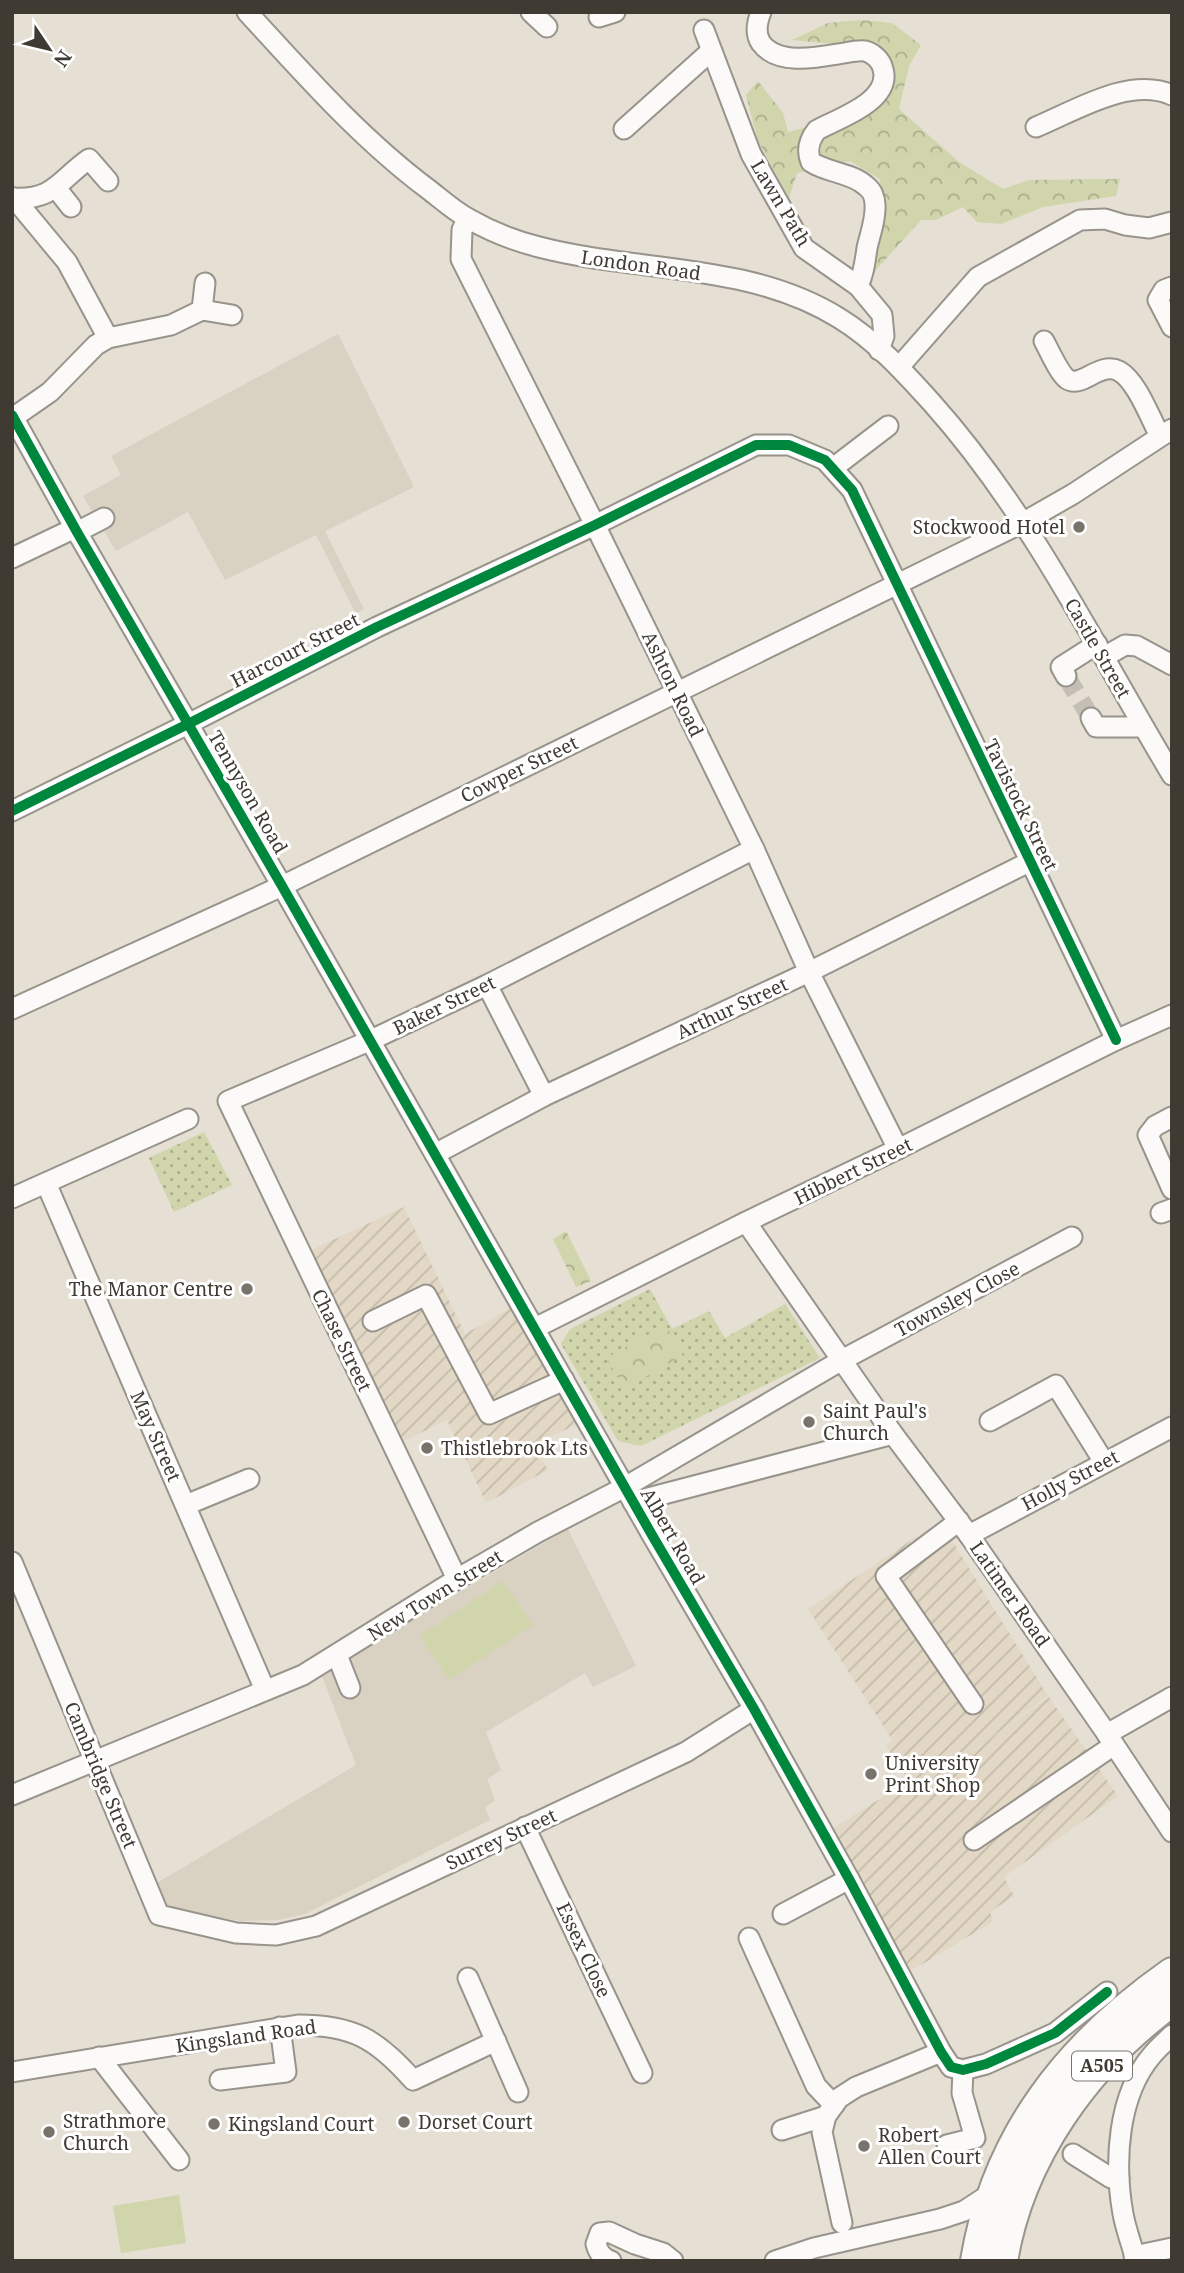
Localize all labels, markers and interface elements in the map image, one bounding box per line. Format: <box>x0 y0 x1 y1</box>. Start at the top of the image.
north arrow <box>14 14 84 84</box>
text: N <box>48 45 78 72</box>
street label: Lawn Path <box>745 155 817 251</box>
street label: London Road <box>579 244 703 286</box>
place label: Stockwood Hotel <box>913 514 1065 540</box>
marker: Stockwood Hotel <box>1071 519 1087 535</box>
street label: Castle Street <box>1059 593 1137 703</box>
street label: Harcourt Street <box>226 606 364 694</box>
street label: Ashton Road <box>636 627 710 742</box>
street label: Tennyson Road <box>202 726 294 859</box>
street label: Cowper Street <box>456 729 582 809</box>
street label: Tavistock Street <box>978 735 1064 875</box>
street label: Baker Street <box>388 969 500 1041</box>
street label: Arthur Street <box>672 971 792 1045</box>
street label: Hibbert Street <box>790 1131 917 1211</box>
street label: Townsley Close <box>890 1255 1024 1343</box>
place label: The Manor Centre <box>69 1276 233 1302</box>
marker: The Manor Centre <box>239 1281 255 1297</box>
street label: Chase Street <box>306 1284 378 1396</box>
street label: May Street <box>124 1386 188 1486</box>
place label: Saint Paul's Church <box>823 1398 927 1446</box>
marker: Saint Paul's Church <box>801 1414 817 1430</box>
place label: Thistlebrook Lts <box>441 1435 588 1461</box>
marker: Thistlebrook Lts <box>419 1440 435 1456</box>
street label: Holly Street <box>1017 1443 1123 1516</box>
street label: Albert Road <box>635 1483 711 1589</box>
street label: Latimer Road <box>964 1536 1056 1652</box>
street label: New Town Street <box>363 1543 508 1647</box>
street label: Cambridge Street <box>58 1698 144 1853</box>
place label: University Print Shop <box>885 1750 980 1798</box>
marker: University Print Shop <box>863 1766 879 1782</box>
street label: Surrey Street <box>442 1802 561 1876</box>
street label: Essex Close <box>551 1898 617 2002</box>
street label: Kingsland Road <box>174 2013 318 2059</box>
road number: A505 <box>1072 2052 1132 2080</box>
place label: Strathmore Church <box>63 2108 166 2156</box>
place label: Dorset Court <box>418 2109 533 2135</box>
place label: Kingsland Court <box>228 2111 375 2137</box>
marker: Dorset Court <box>396 2114 412 2130</box>
marker: Kingsland Court <box>206 2116 222 2132</box>
place label: Robert Allen Court <box>878 2122 981 2170</box>
marker: Strathmore Church <box>41 2124 57 2140</box>
marker: Robert Allen Court <box>856 2138 872 2154</box>

